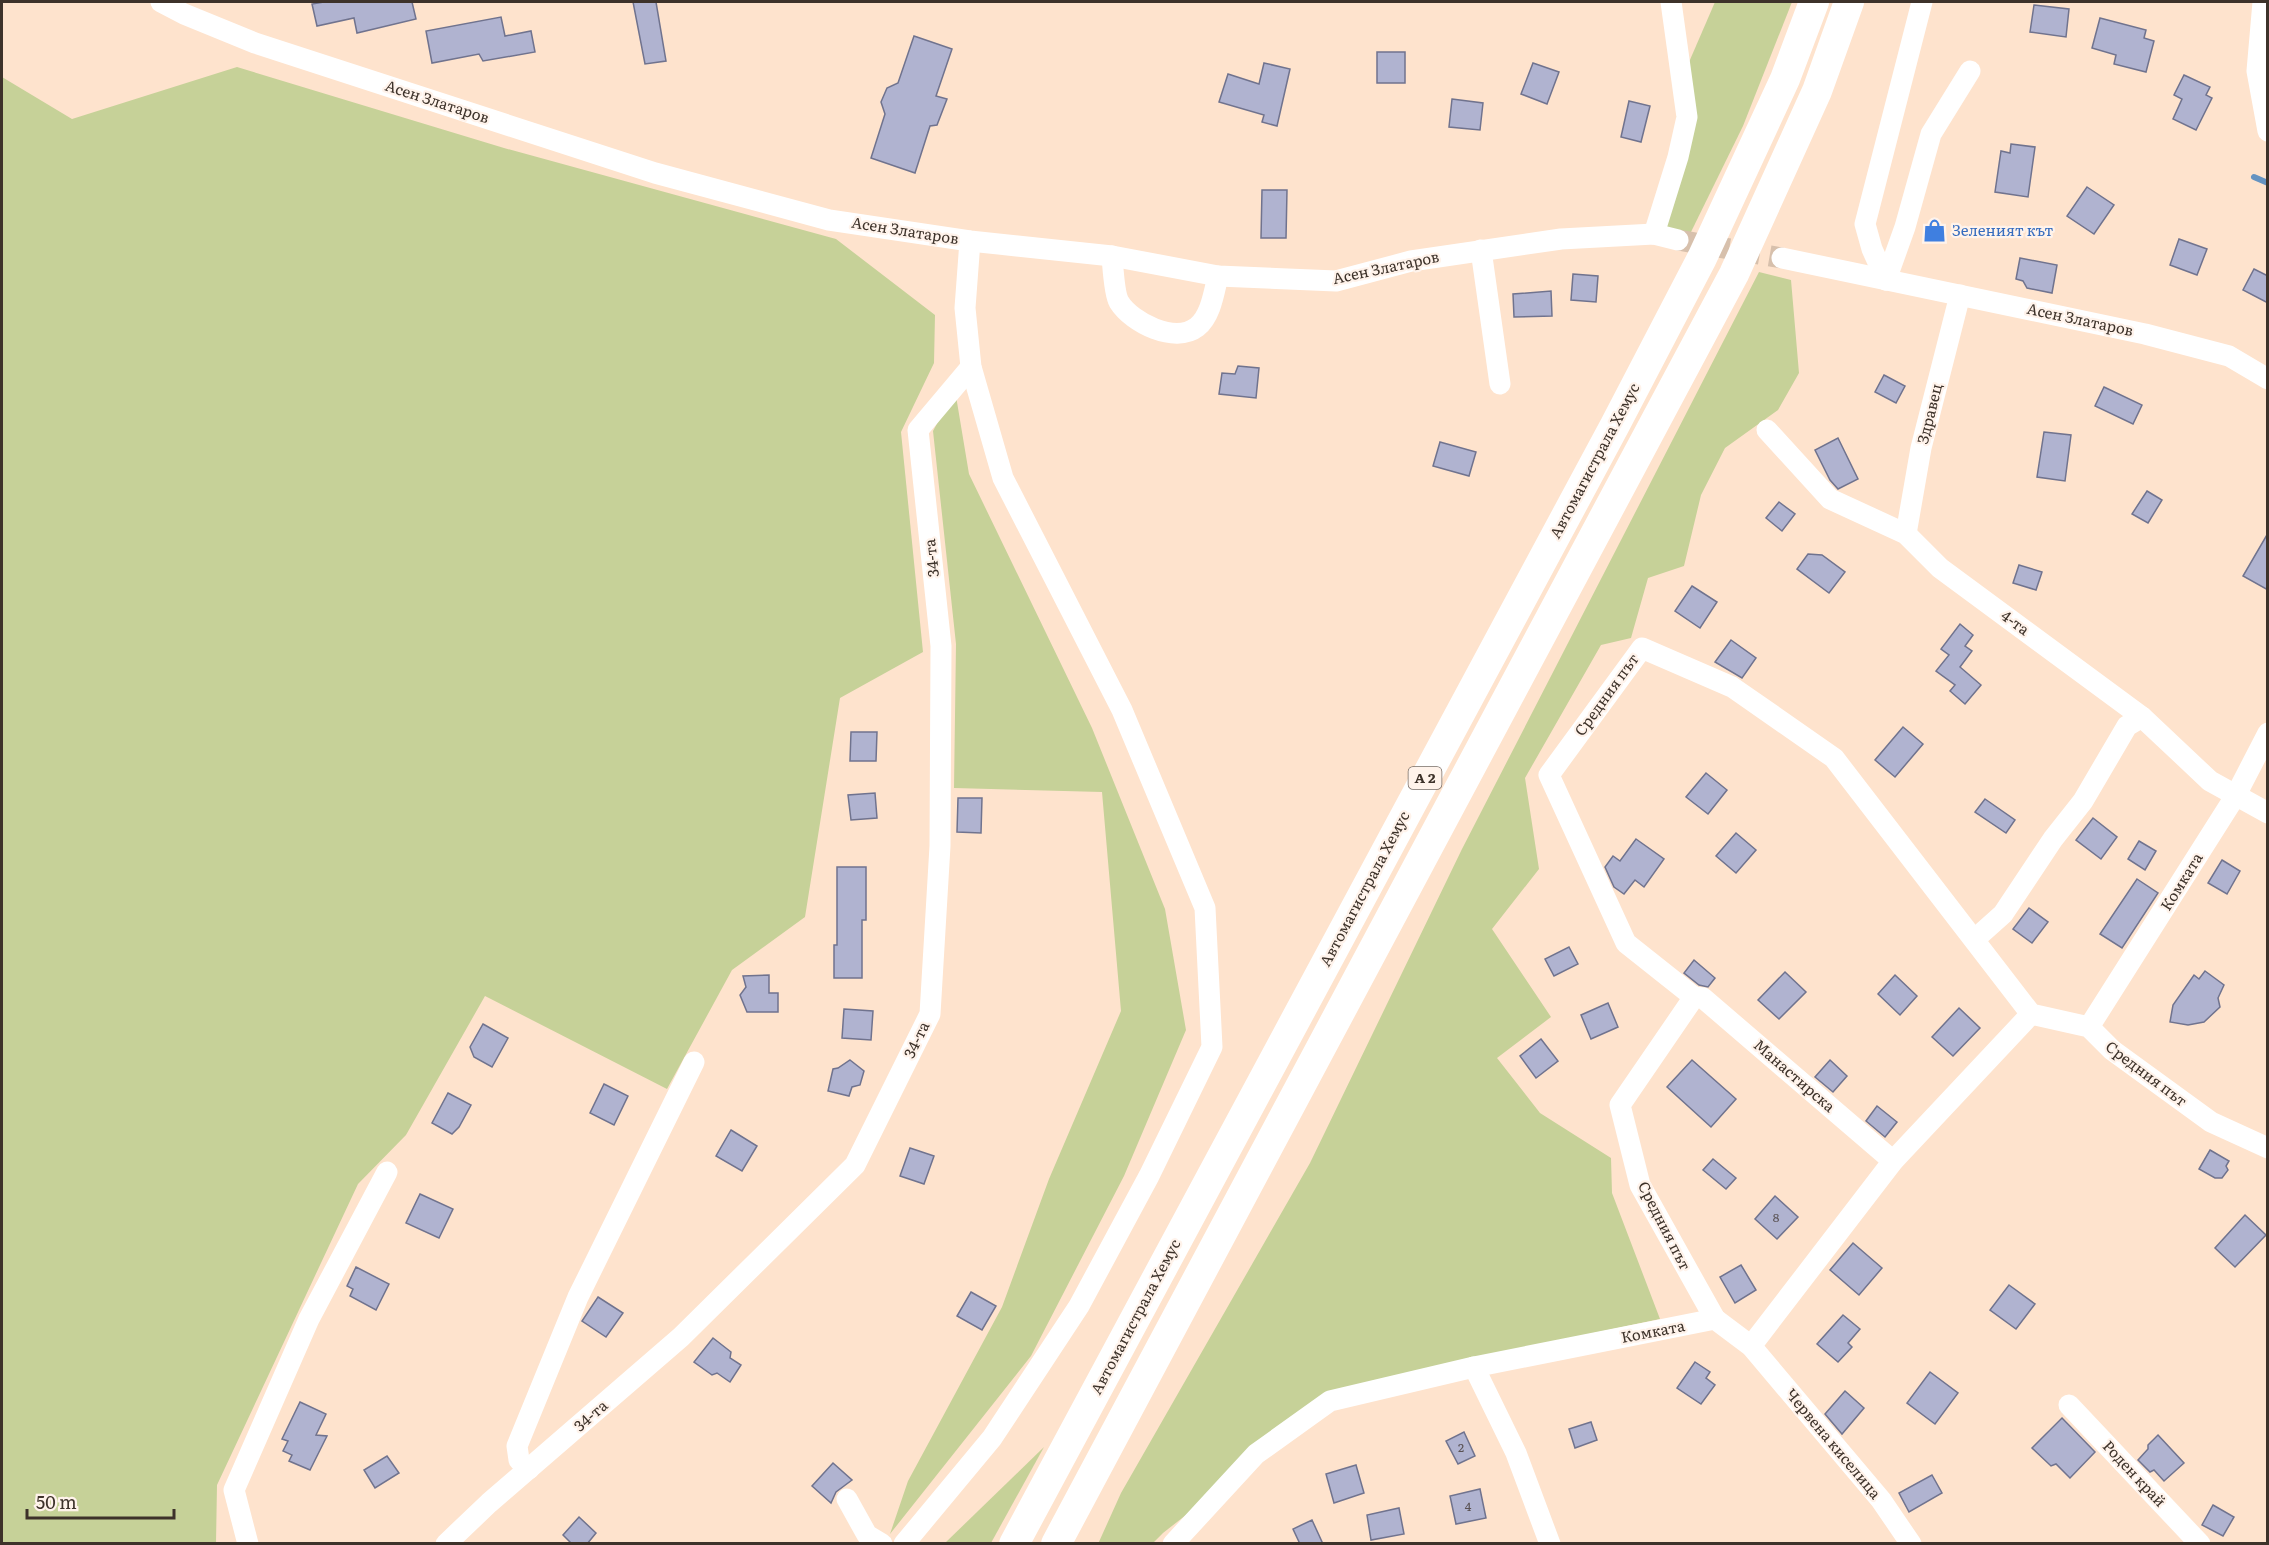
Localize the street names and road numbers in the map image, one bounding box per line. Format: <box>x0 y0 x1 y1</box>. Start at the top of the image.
street label: Асен Златаров <box>382 73 493 128</box>
street label: Асен Златаров <box>850 210 961 249</box>
street label: Асен Златаров <box>1330 244 1441 289</box>
street label: Асен Златаров <box>2025 296 2136 341</box>
street label: Автомагистрала Хемус <box>1543 378 1645 542</box>
street label: Здравец <box>1910 381 1947 446</box>
street label: 34-та <box>917 537 944 578</box>
street label: 4-та <box>1997 604 2036 641</box>
street label: Средния път <box>1568 648 1644 740</box>
road number: A 2 <box>1408 767 1442 789</box>
street label: Автомагистрала Хемус <box>1313 806 1415 970</box>
street label: Комката <box>2154 847 2208 915</box>
street label: 34-та <box>897 1016 935 1062</box>
street label: Манастирска <box>1749 1033 1842 1117</box>
street label: Средния път <box>2101 1034 2193 1111</box>
street label: Средния път <box>1633 1177 1698 1274</box>
street label: Автомагистрала Хемус <box>1084 1234 1186 1398</box>
street label: Комката <box>1619 1313 1688 1348</box>
street label: Червена киселица <box>1781 1383 1888 1504</box>
street label: 34-та <box>568 1393 613 1436</box>
street label: Роден край <box>2098 1434 2172 1511</box>

